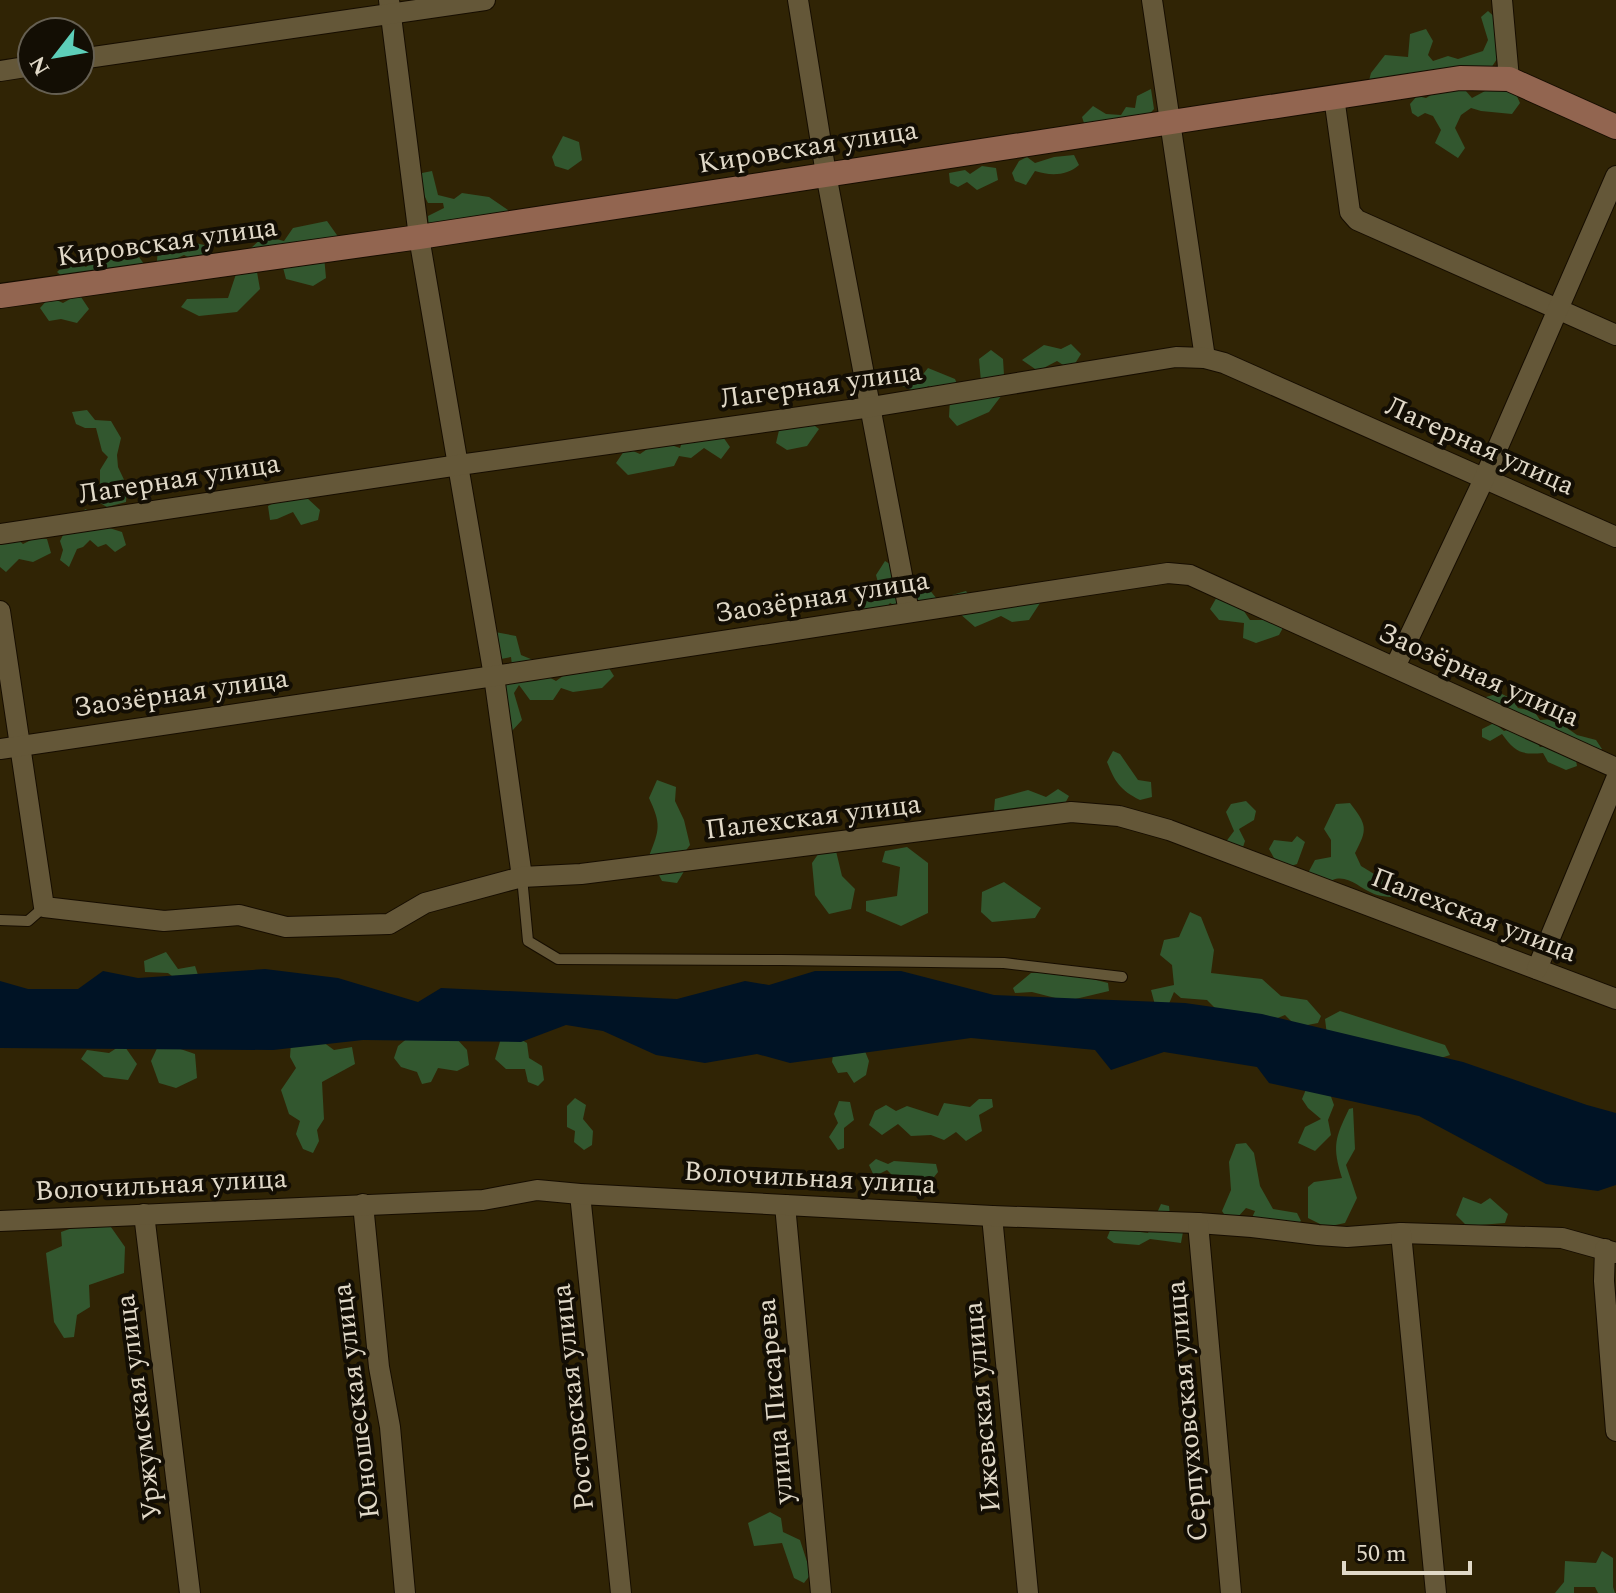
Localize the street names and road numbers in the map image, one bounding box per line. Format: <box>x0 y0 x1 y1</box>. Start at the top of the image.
street label: Кировская улица <box>695 108 921 186</box>
street label: Кировская улица <box>54 205 280 279</box>
street label: Лагерная улица <box>717 349 925 420</box>
street label: Лагерная улица <box>1378 385 1582 507</box>
street label: Лагерная улица <box>75 442 283 516</box>
street label: Заозёрная улица <box>712 559 933 635</box>
street label: Заозёрная улица <box>1371 611 1587 739</box>
street label: Заозёрная улица <box>71 657 292 729</box>
street label: Палехская улица <box>703 782 924 852</box>
street label: Палехская улица <box>1365 856 1583 974</box>
street label: Волочильная улица <box>683 1150 938 1206</box>
street label: Волочильная улица <box>34 1157 289 1213</box>
street label: Серпуховская улица <box>1154 1278 1220 1543</box>
street label: Юношеская улица <box>320 1280 392 1521</box>
street label: Ростовская улица <box>540 1281 606 1512</box>
street label: Уржумская улица <box>104 1291 174 1523</box>
street label: улица Писарева <box>745 1296 805 1507</box>
street label: Ижевская улица <box>951 1299 1013 1514</box>

